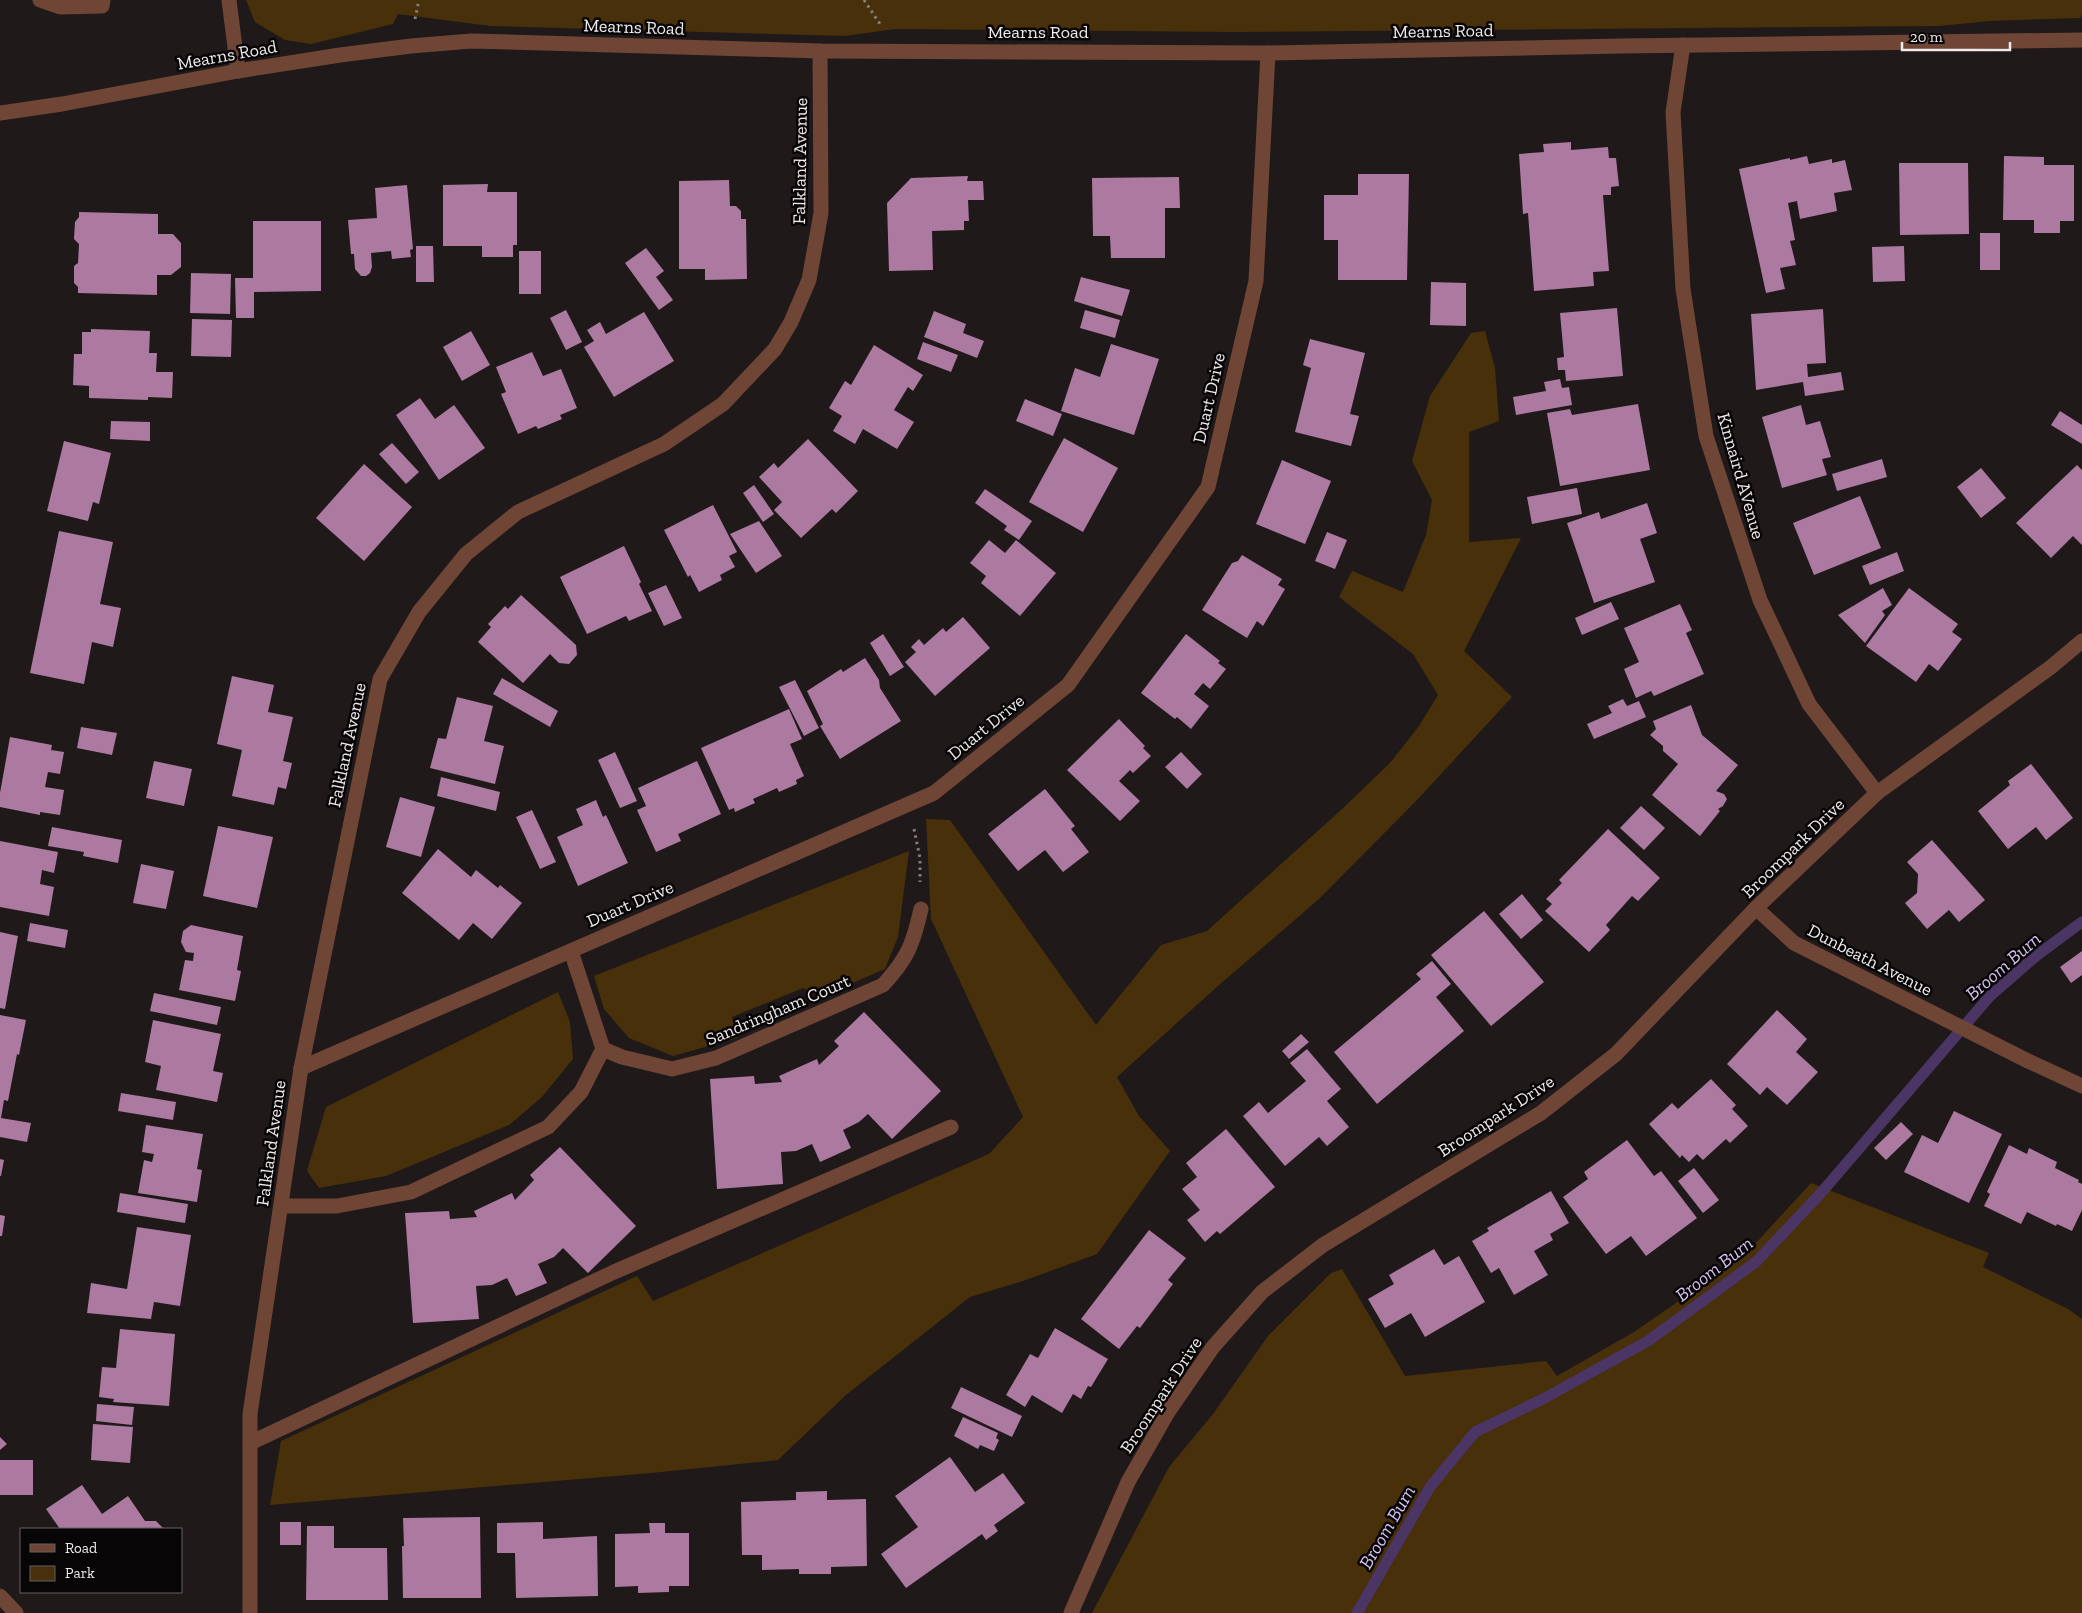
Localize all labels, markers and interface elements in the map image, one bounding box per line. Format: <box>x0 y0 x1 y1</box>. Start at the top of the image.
street label: Mearns Road <box>583 14 685 40</box>
street label: Mearns Road <box>1392 19 1494 43</box>
scale bar <box>1902 20 2010 52</box>
street label: Mearns Road <box>987 21 1089 43</box>
text: 20 m <box>1910 28 1943 46</box>
street label: Mearns Road <box>175 35 279 75</box>
street label: Falkland Avenue <box>788 97 812 225</box>
street label: Duart Drive <box>1188 351 1230 445</box>
street label: Kinnaird AVenue <box>1712 410 1770 542</box>
street label: Falkland Avenue <box>323 681 371 809</box>
street label: Duart Drive <box>943 689 1029 765</box>
street label: Broompark Drive <box>1737 793 1849 903</box>
street label: Duart Drive <box>583 876 677 932</box>
street label: Dunbeath Avenue <box>1804 919 1936 1001</box>
water label: Broom Burn <box>1961 927 2045 1005</box>
street label: Sandringham Court <box>702 969 854 1050</box>
street label: Broompark Drive <box>1434 1070 1558 1162</box>
street label: Falkland Avenue <box>251 1079 291 1207</box>
water label: Broom Burn <box>1671 1232 1757 1306</box>
street label: Broompark Drive <box>1115 1333 1207 1457</box>
water label: Broom Burn <box>1354 1481 1420 1573</box>
legend <box>20 1528 182 1593</box>
text: Road <box>65 1539 98 1557</box>
text: Park <box>65 1564 95 1582</box>

